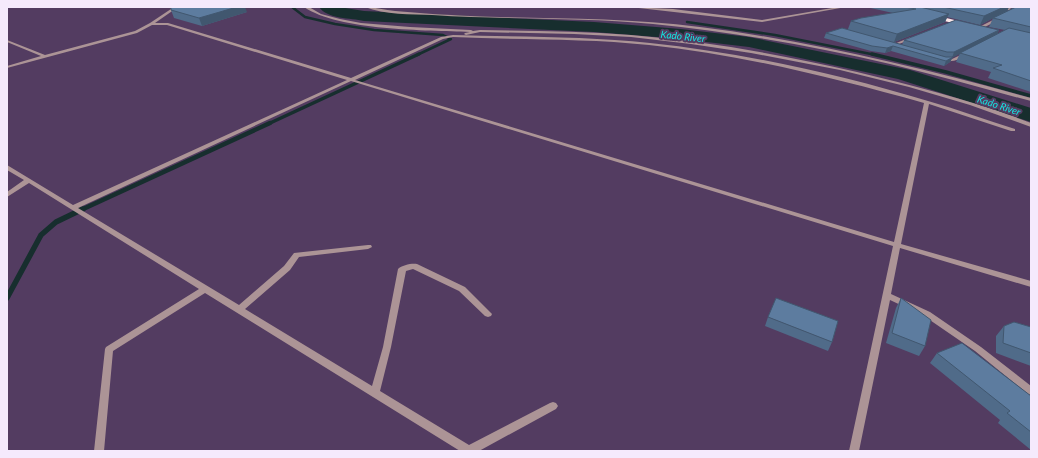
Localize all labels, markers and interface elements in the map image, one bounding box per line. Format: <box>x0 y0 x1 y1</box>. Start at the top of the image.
water label: Kado River <box>660 28 706 44</box>
water label: Kado River <box>976 92 1023 118</box>

